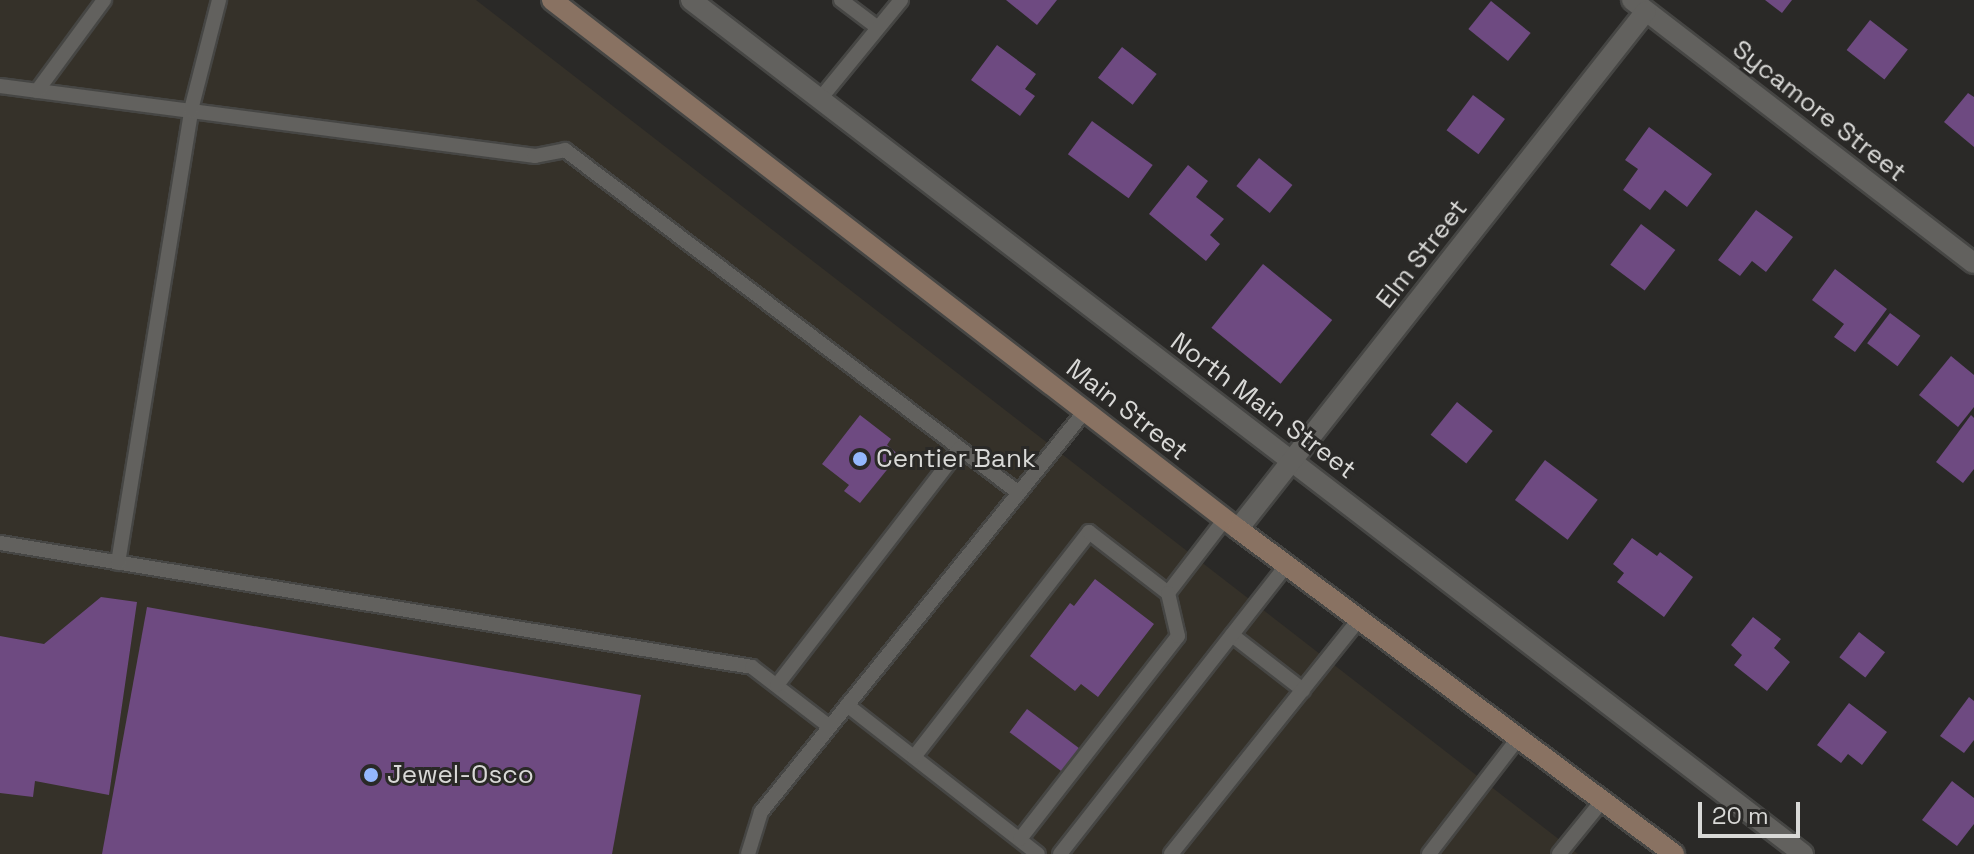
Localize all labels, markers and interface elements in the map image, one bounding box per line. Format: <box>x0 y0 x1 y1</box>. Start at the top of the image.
street label: Sycamore Street <box>1726 34 1912 188</box>
street label: Elm Street <box>1370 193 1474 315</box>
street label: North Main Street <box>1164 326 1362 486</box>
street label: Main Street <box>1060 353 1194 467</box>
place label: Centier Bank <box>876 443 1036 475</box>
marker: Centier Bank <box>851 450 869 468</box>
place label: Jewel-Osco <box>387 759 534 791</box>
marker: Jewel-Osco <box>362 766 380 784</box>
scale bar <box>1702 786 1804 836</box>
text: 20 m <box>1712 800 1769 831</box>

